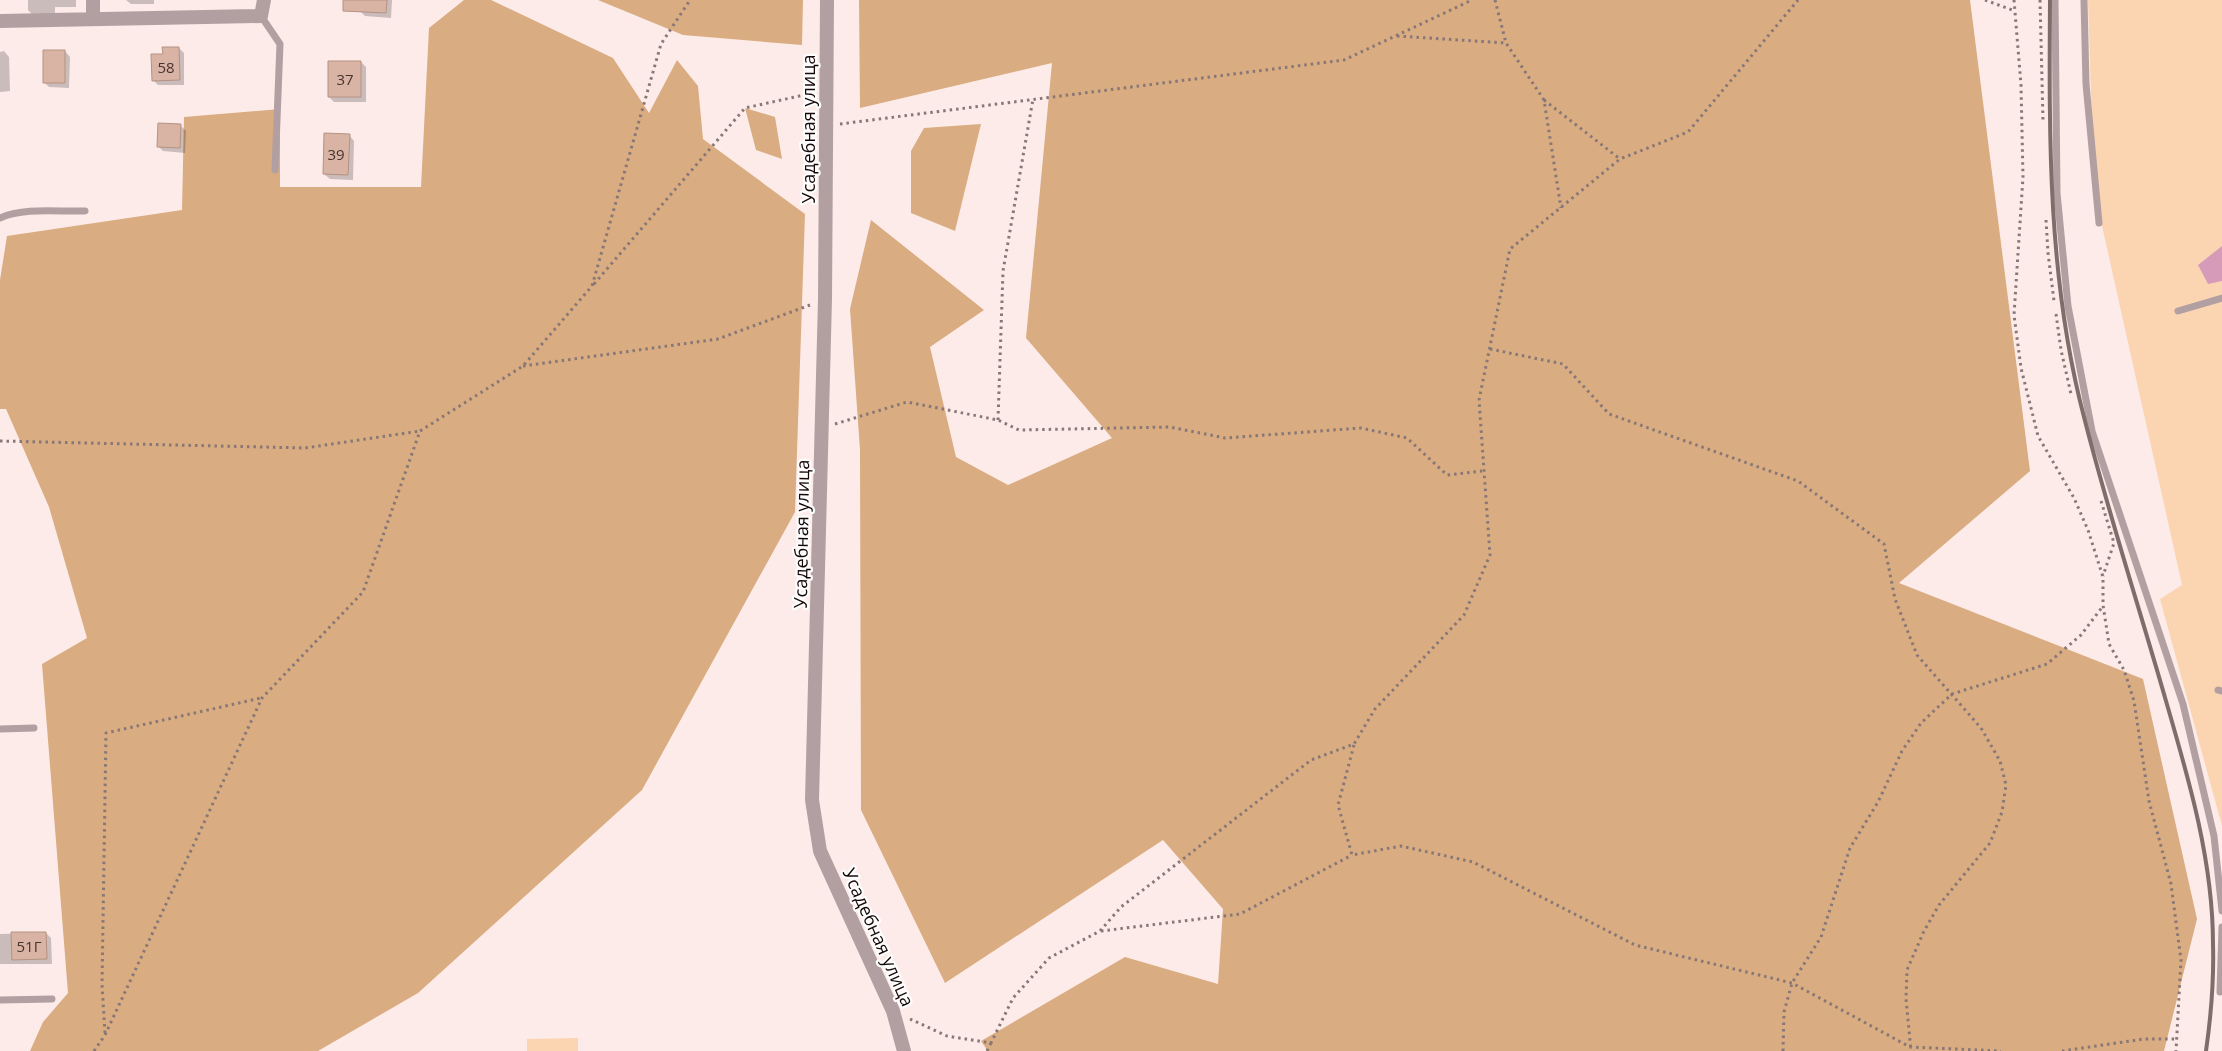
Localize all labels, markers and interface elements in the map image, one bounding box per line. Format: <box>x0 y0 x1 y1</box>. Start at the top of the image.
street label: Усадебная улица <box>796 55 820 203</box>
house number: 58 <box>157 57 175 77</box>
house number: 37 <box>336 69 354 89</box>
house number: 39 <box>327 144 345 164</box>
street label: Усадебная улица <box>788 459 814 609</box>
street label: Усадебная улица <box>838 864 920 1010</box>
house number: 51Г <box>17 936 42 956</box>

